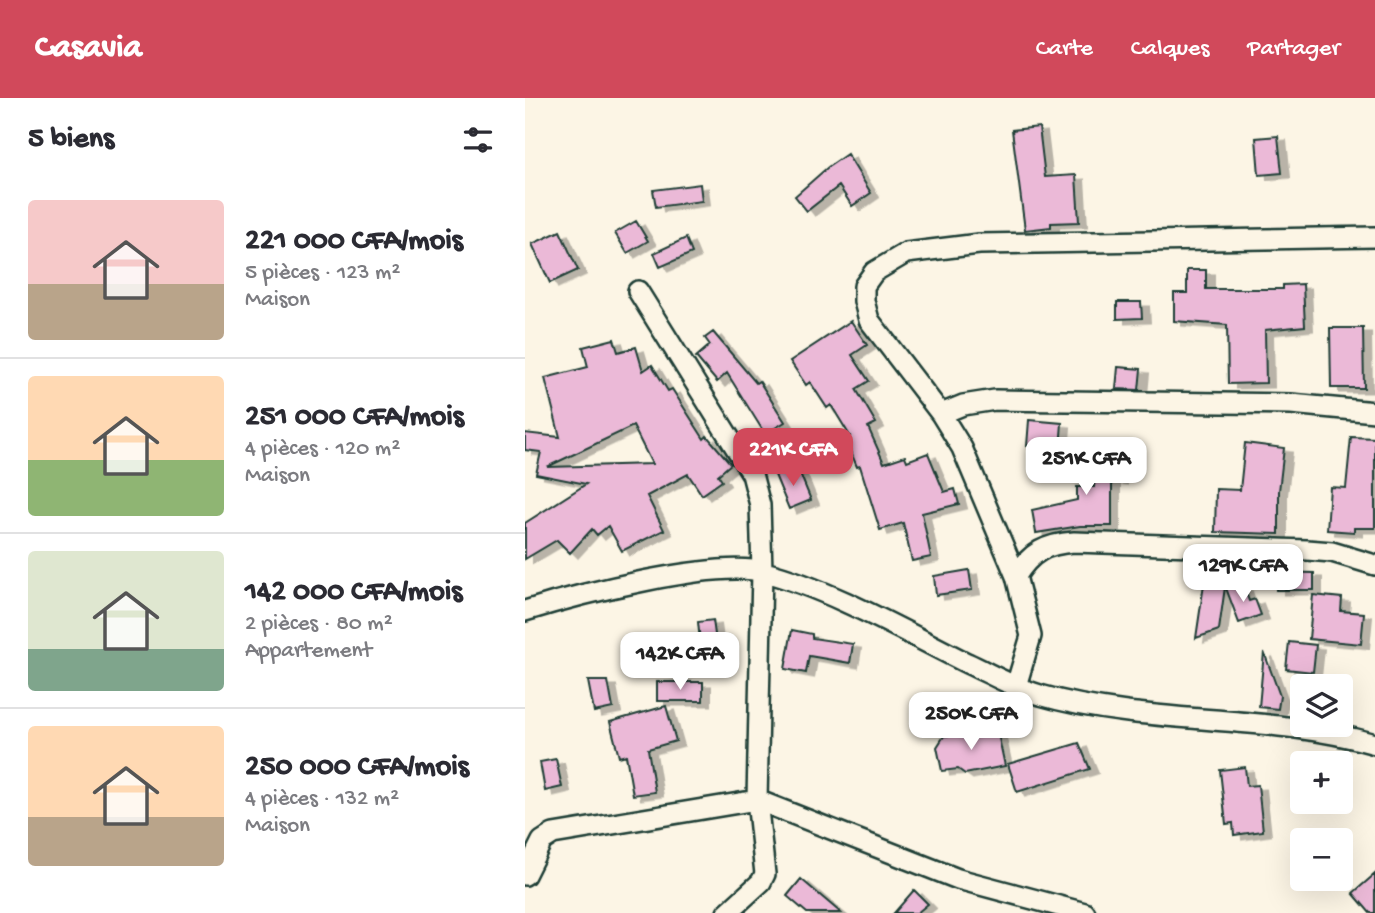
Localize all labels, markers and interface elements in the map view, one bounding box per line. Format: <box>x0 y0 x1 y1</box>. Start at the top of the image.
text: Casavia <box>35 30 142 68</box>
text: Carte <box>1036 35 1093 64</box>
text: Calques <box>1131 35 1209 64</box>
text: Partager <box>1247 35 1340 64</box>
icon: filters <box>459 121 497 159</box>
text: 5 biens <box>28 123 114 158</box>
text: 221 000 CFA/mois <box>245 225 463 260</box>
icon: home <box>84 228 168 312</box>
text: 5 pièces · 123 m² <box>245 260 400 287</box>
text: Maison <box>245 287 310 314</box>
text: 251 000 CFA/mois <box>245 401 464 436</box>
icon: home <box>84 404 168 488</box>
pin: 221K CFA <box>721 428 865 488</box>
text: 4 pièces · 120 m² <box>245 436 400 463</box>
text: 221K CFA <box>749 437 837 464</box>
pin: 251K CFA <box>1014 438 1158 497</box>
text: 251K CFA <box>1042 446 1130 473</box>
text: Maison <box>245 463 310 490</box>
pin: 129K CFA <box>1171 545 1315 604</box>
text: 129K CFA <box>1199 553 1287 580</box>
text: 142 000 CFA/mois <box>245 576 462 611</box>
icon: home <box>84 579 168 663</box>
text: 2 pièces · 80 m² <box>245 611 393 638</box>
pin: 142K CFA <box>608 632 752 692</box>
text: Appartement <box>245 638 372 665</box>
text: 142K CFA <box>636 641 724 668</box>
map controls <box>1290 674 1353 891</box>
button: layers <box>1290 674 1353 737</box>
pin: 250K CFA <box>899 692 1043 752</box>
text: 250K CFA <box>925 701 1017 728</box>
text: 250 000 CFA/mois <box>245 751 469 786</box>
button: + <box>1290 751 1353 814</box>
icon: home <box>84 754 168 838</box>
text: 4 pièces · 132 m² <box>245 786 399 813</box>
text: Maison <box>245 813 310 840</box>
button: − <box>1290 828 1353 891</box>

